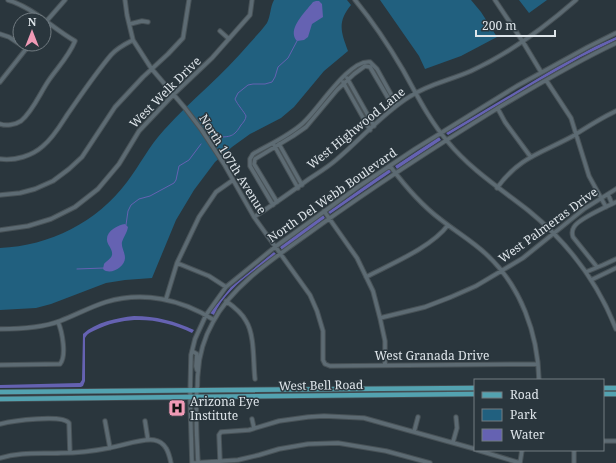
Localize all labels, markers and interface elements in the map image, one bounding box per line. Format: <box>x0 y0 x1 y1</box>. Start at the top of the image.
north arrow <box>12 12 52 52</box>
scale bar <box>476 12 555 38</box>
text: N <box>28 14 37 29</box>
text: 200 m <box>482 17 517 34</box>
street label: West Welk Drive <box>125 52 205 132</box>
street label: West Highwood Lane <box>303 83 409 173</box>
street label: North 107th Avenue <box>195 111 271 217</box>
street label: North Del Webb Boulevard <box>264 143 400 246</box>
street label: West Palmeras Drive <box>495 183 601 267</box>
street label: West Granada Drive <box>374 347 490 364</box>
street label: West Bell Road <box>278 376 364 394</box>
legend <box>474 379 604 451</box>
text: Road <box>510 386 540 403</box>
place label: Arizona Eye Institute <box>190 393 259 424</box>
hospital icon: Arizona Eye Institute <box>167 398 187 418</box>
text: Park <box>510 406 538 423</box>
text: Water <box>510 426 545 443</box>

